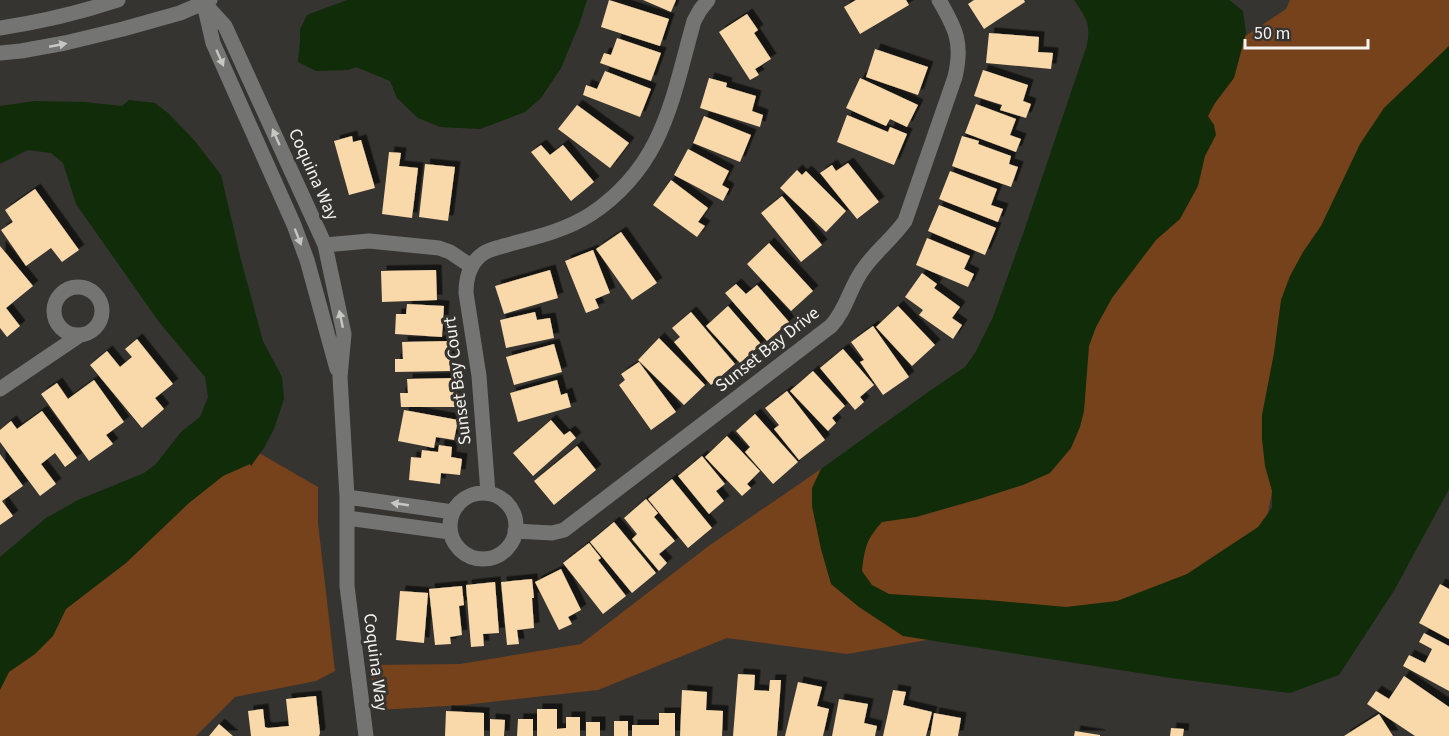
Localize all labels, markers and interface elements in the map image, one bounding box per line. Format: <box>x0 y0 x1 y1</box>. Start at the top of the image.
scale bar <box>1245 12 1368 50</box>
text: 50 m <box>1254 21 1290 46</box>
one-way arrow <box>48 40 67 49</box>
one-way arrow <box>215 50 224 67</box>
street label: Coquina Way <box>282 124 345 225</box>
one-way arrow <box>271 128 280 145</box>
one-way arrow <box>293 228 303 246</box>
street label: Sunset Bay Drive <box>710 301 825 398</box>
one-way arrow <box>336 310 345 329</box>
street label: Sunset Bay Court <box>437 315 478 447</box>
one-way arrow <box>390 499 409 509</box>
street label: Coquina Way <box>357 612 394 713</box>

